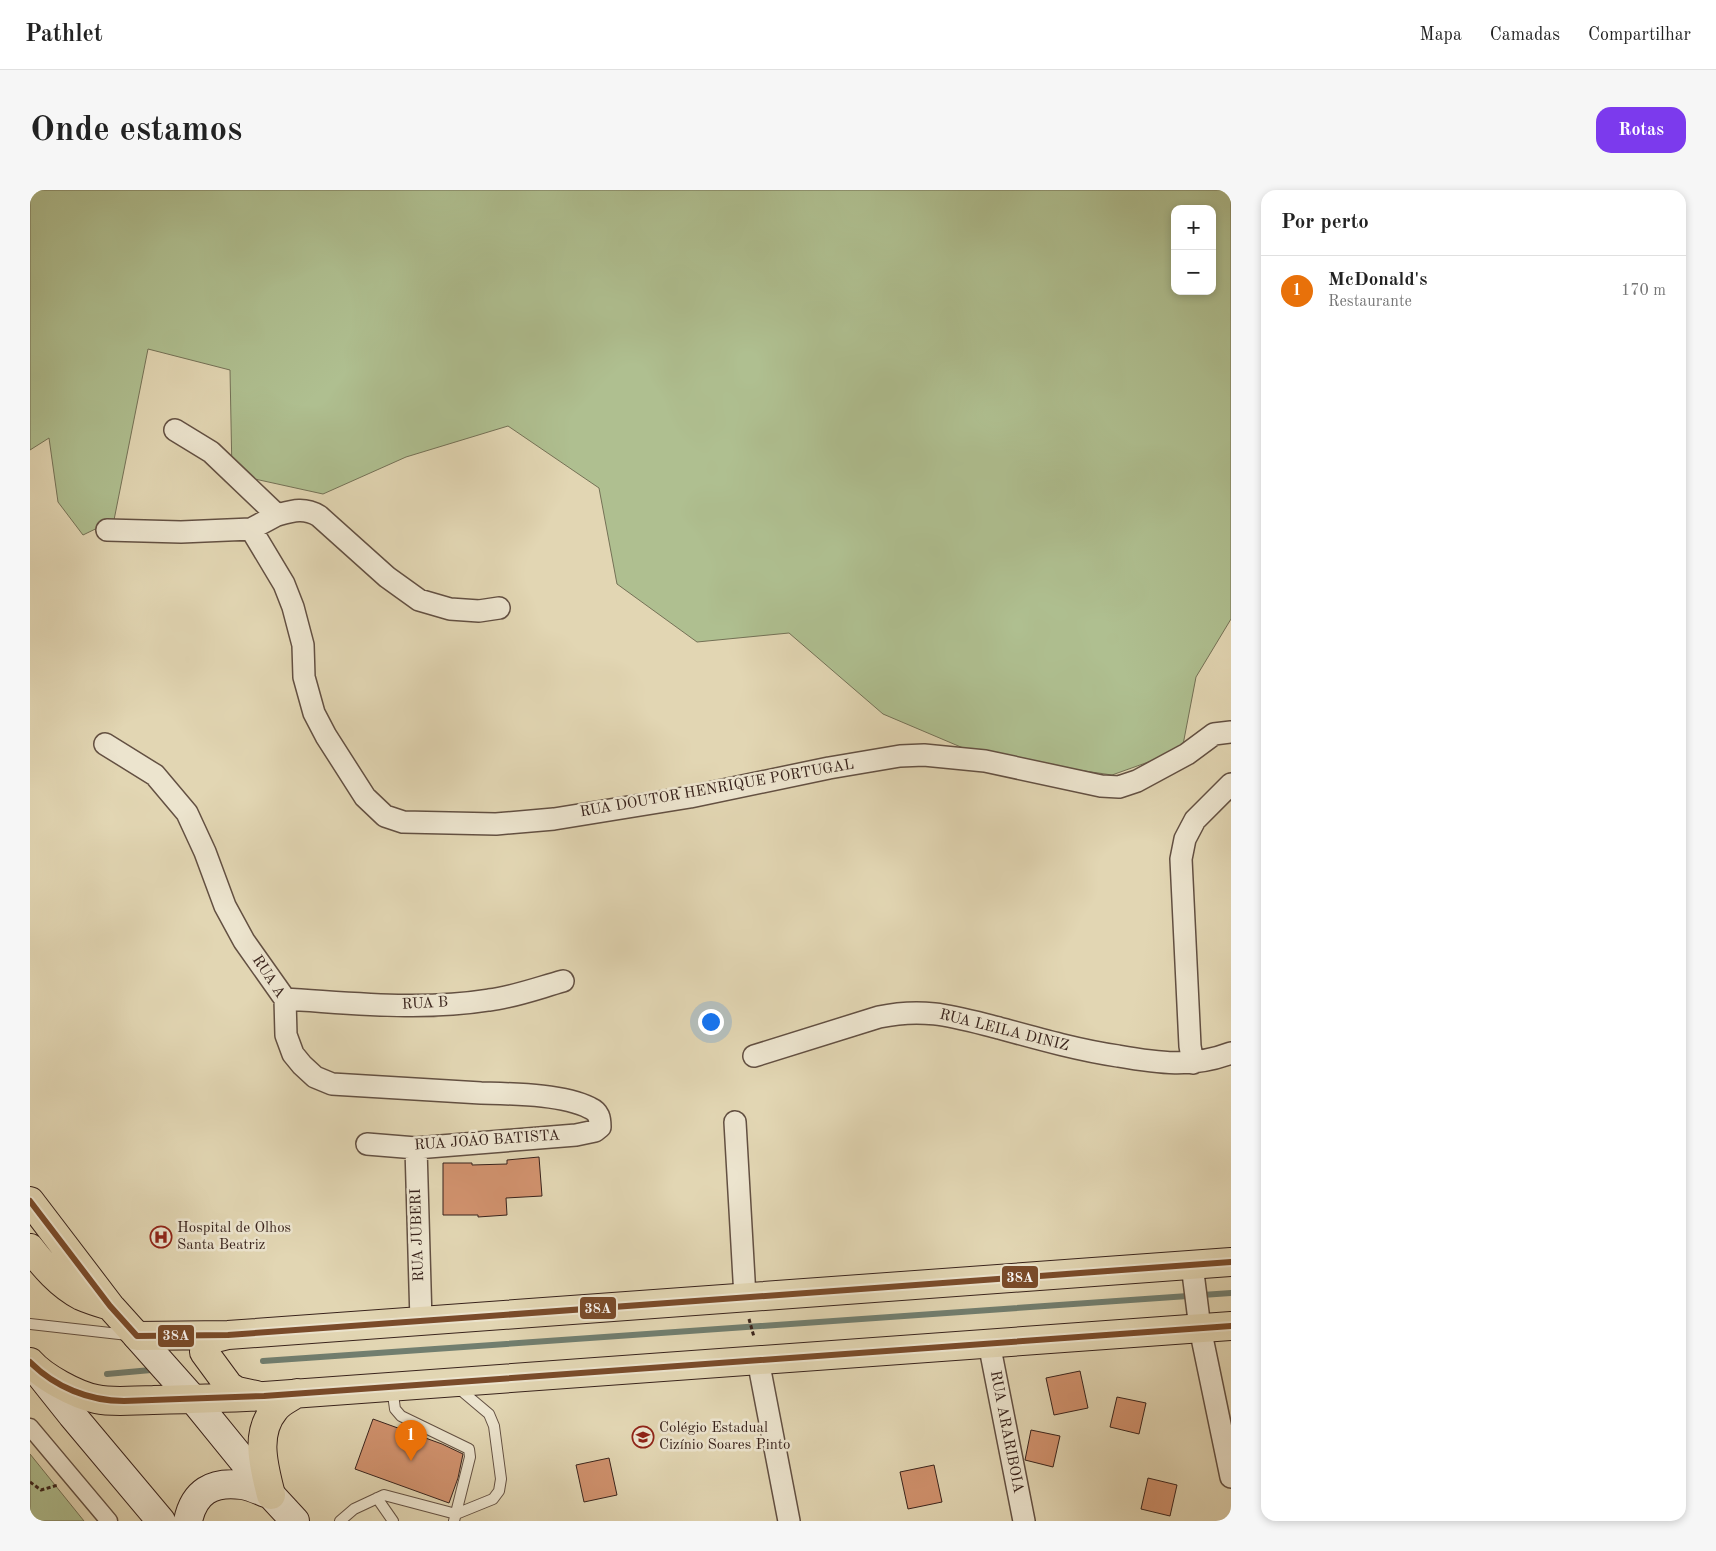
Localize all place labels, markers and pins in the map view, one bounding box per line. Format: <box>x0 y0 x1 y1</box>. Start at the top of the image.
place label: Hospital de Olhos Santa Beatriz <box>177 1221 291 1253</box>
hospital icon: Hospital de Olhos Santa Beatriz <box>149 1225 173 1249</box>
pin: 1 <box>395 1420 427 1461</box>
place label: Colégio Estadual Cizínio Soares Pinto <box>659 1421 791 1453</box>
school or university icon: Colégio Estadual Cizínio Soares Pinto <box>631 1425 655 1449</box>

